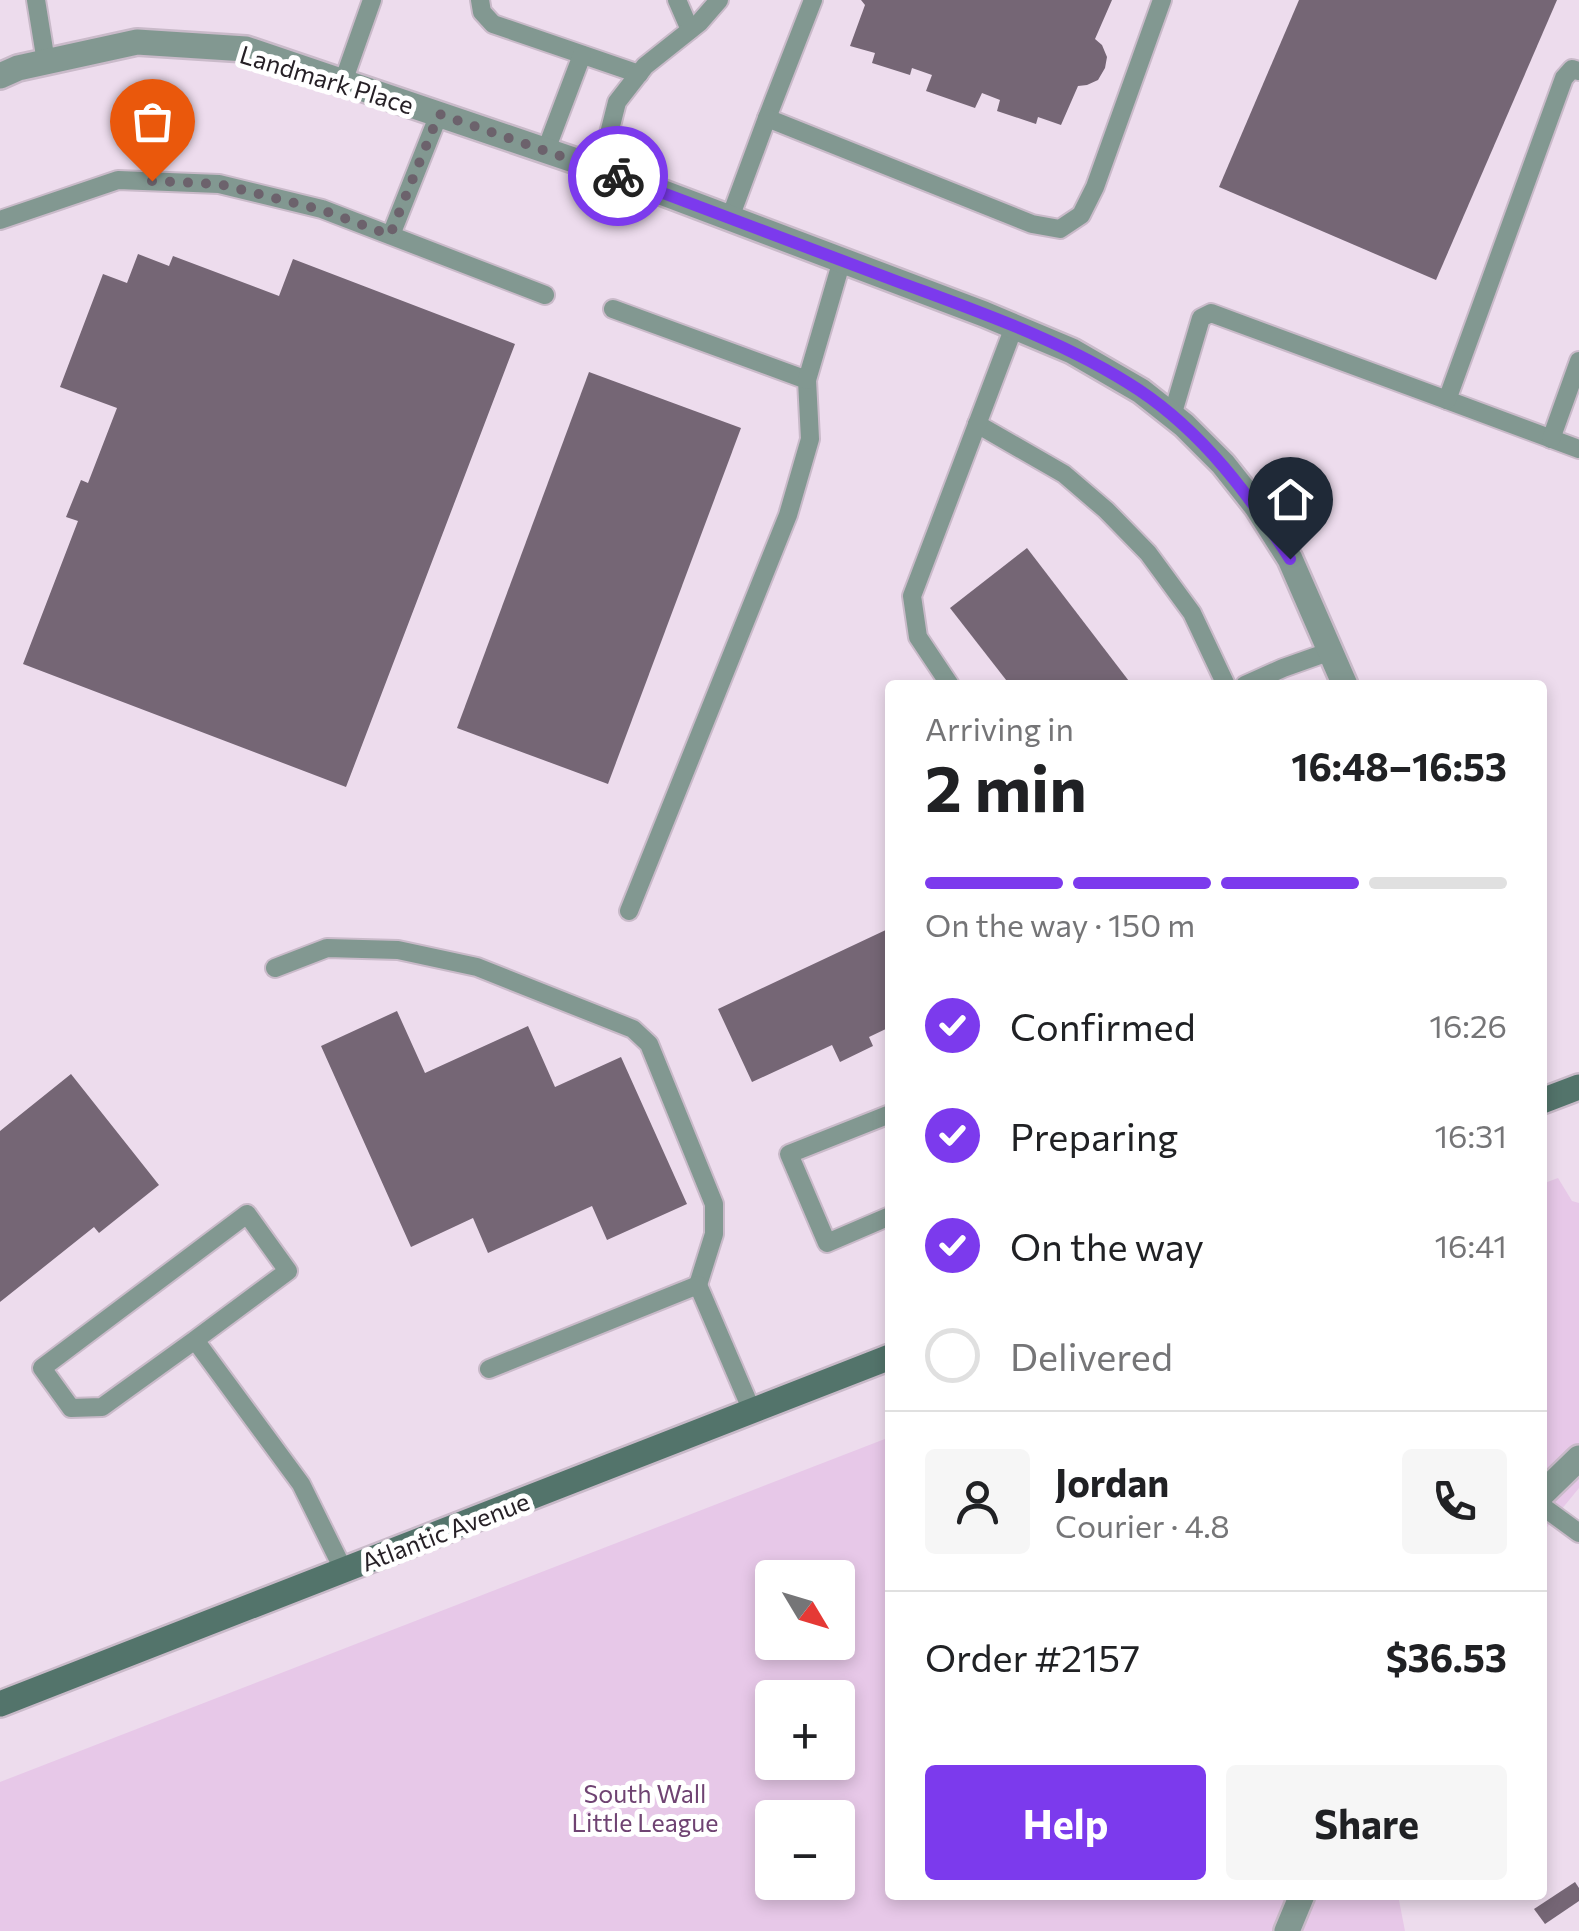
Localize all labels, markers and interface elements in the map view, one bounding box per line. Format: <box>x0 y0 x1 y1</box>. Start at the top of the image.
street label: Landmark Place <box>237 38 417 120</box>
pin <box>110 79 195 182</box>
icon: bag <box>125 94 180 149</box>
courier <box>568 126 668 226</box>
icon: bike <box>591 149 646 204</box>
pin <box>1248 457 1333 560</box>
icon: home <box>1263 472 1318 527</box>
text: Arriving in <box>925 708 1074 748</box>
text: 16:48–16:53 <box>1291 742 1507 789</box>
text: 2 min <box>925 746 1087 825</box>
text: On the way · 150 m <box>925 904 1195 944</box>
icon: check <box>925 998 980 1053</box>
text: Confirmed <box>1010 1002 1196 1049</box>
text: 16:26 <box>1429 1005 1507 1045</box>
icon: check <box>925 1108 980 1163</box>
text: Preparing <box>1010 1112 1178 1159</box>
text: 16:31 <box>1434 1115 1507 1155</box>
icon: check <box>925 1218 980 1273</box>
text: On the way <box>1010 1222 1204 1269</box>
text: 16:41 <box>1434 1225 1507 1265</box>
text: Delivered <box>1010 1332 1173 1379</box>
button: person <box>925 1449 1030 1554</box>
button: phone <box>1402 1449 1507 1554</box>
text: Jordan <box>1055 1458 1169 1505</box>
street label: Atlantic Avenue <box>357 1485 533 1577</box>
text: Courier · 4.8 <box>1055 1505 1230 1545</box>
north arrow <box>755 1560 855 1660</box>
map controls <box>755 1560 855 1900</box>
text: Order #2157 <box>925 1633 1140 1680</box>
text: $36.53 <box>1386 1633 1507 1680</box>
button: + <box>755 1680 855 1780</box>
button: Help <box>925 1765 1206 1880</box>
button: Share <box>1226 1765 1507 1880</box>
park label: South Wall Little League <box>572 1778 718 1837</box>
button: − <box>755 1800 855 1900</box>

